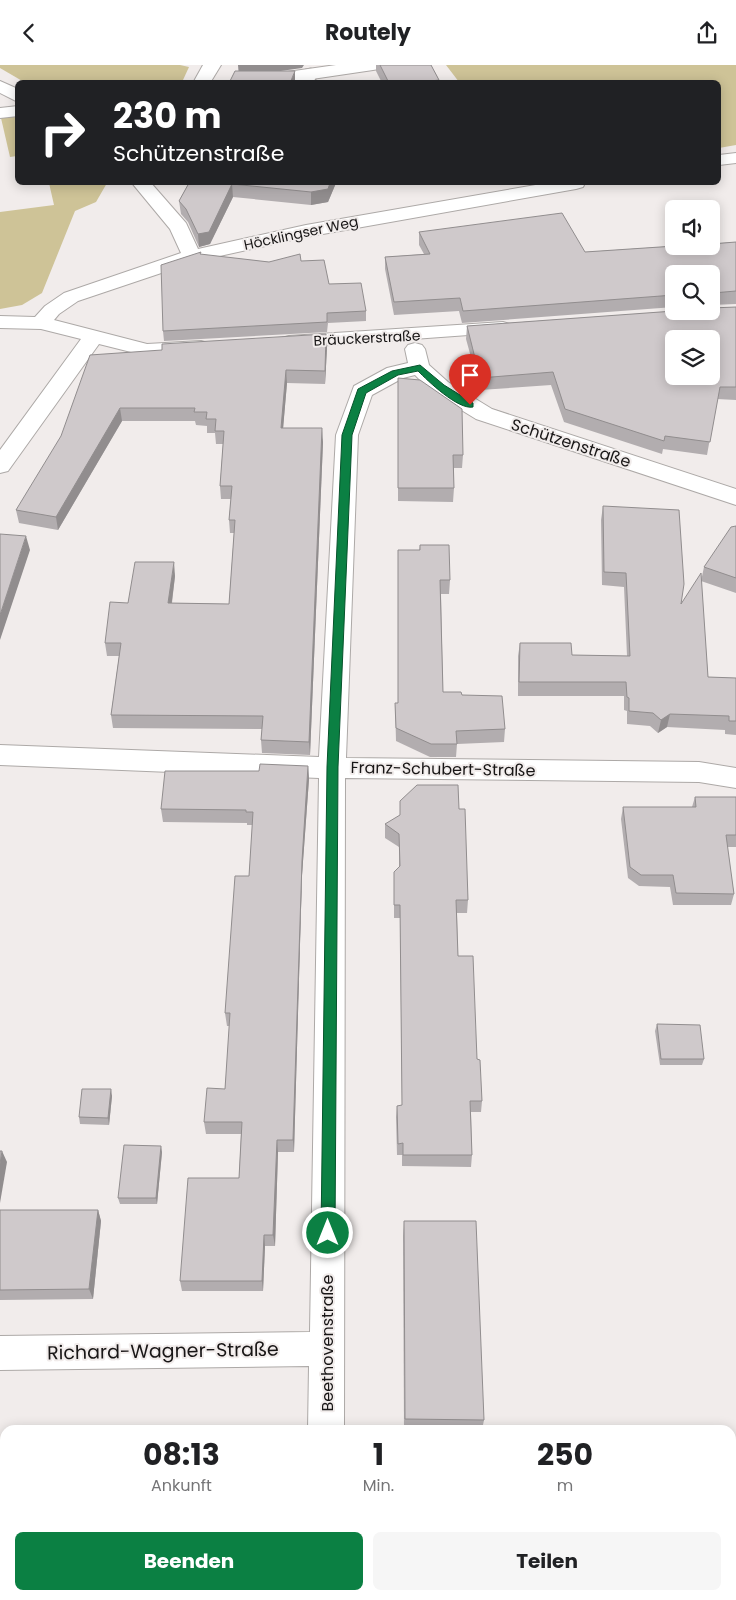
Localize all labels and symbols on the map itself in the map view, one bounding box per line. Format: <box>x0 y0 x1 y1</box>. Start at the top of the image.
street label: Höcklingser Weg <box>242 211 360 255</box>
street label: Bräuckerstraße <box>313 325 421 351</box>
pin <box>449 354 491 405</box>
street label: Schützenstraße <box>508 413 634 473</box>
street label: Franz-Schubert-Straße <box>350 756 536 782</box>
position arrow <box>301 1206 353 1258</box>
street label: Beethovenstraße <box>316 1274 339 1411</box>
street label: Richard-Wagner-Straße <box>47 1335 279 1367</box>

